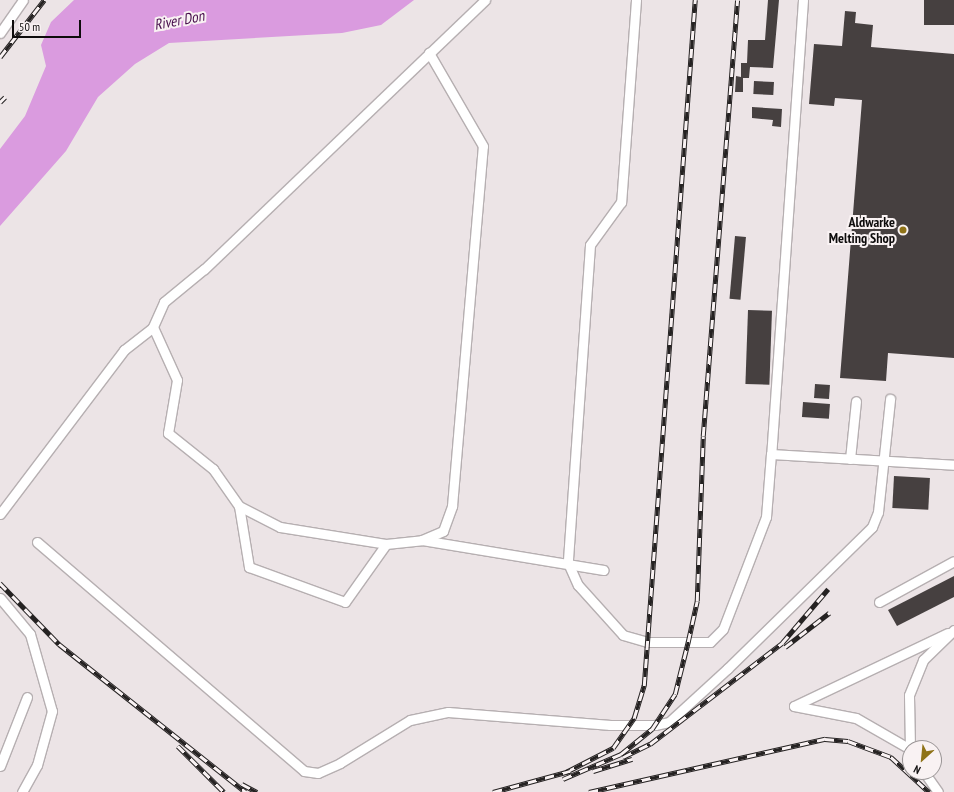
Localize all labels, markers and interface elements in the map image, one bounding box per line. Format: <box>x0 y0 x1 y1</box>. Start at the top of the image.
water label: River Don <box>152 6 206 34</box>
scale bar <box>14 12 83 38</box>
text: 50 m <box>19 19 40 34</box>
place label: Aldwarke Melting Shop <box>829 214 895 246</box>
marker: Aldwarke Melting Shop <box>898 225 908 235</box>
north arrow <box>902 740 942 780</box>
text: N <box>911 762 923 777</box>

